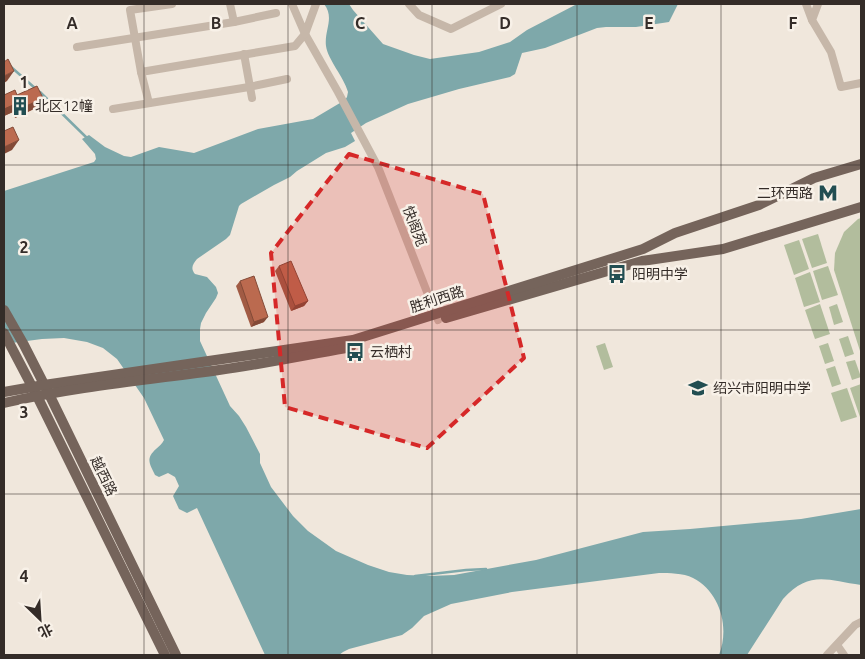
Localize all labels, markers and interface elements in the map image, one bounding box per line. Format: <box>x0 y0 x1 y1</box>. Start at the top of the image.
text: A <box>66 14 78 32</box>
text: B <box>211 14 221 32</box>
text: C <box>355 14 365 32</box>
text: D <box>499 14 511 32</box>
text: E <box>644 14 654 32</box>
text: F <box>789 14 798 32</box>
text: 1 <box>19 73 29 91</box>
building icon: 北区12幢 <box>9 95 31 117</box>
place label: 北区12幢 <box>35 98 93 114</box>
metro station icon: 二环西路 <box>817 182 839 204</box>
place label: 二环西路 <box>757 185 813 201</box>
street label: 快阁苑 <box>400 204 430 248</box>
text: 2 <box>19 238 29 256</box>
bus stop icon: 阳明中学 <box>606 263 628 285</box>
place label: 阳明中学 <box>632 266 688 282</box>
street label: 胜利西路 <box>408 283 466 315</box>
bus stop icon: 云栖村 <box>344 341 366 363</box>
place label: 云栖村 <box>370 344 412 360</box>
school or university icon: 绍兴市阳明中学 <box>687 377 709 399</box>
place label: 绍兴市阳明中学 <box>713 380 811 396</box>
text: 3 <box>19 403 29 421</box>
street label: 越西路 <box>88 454 120 498</box>
text: 4 <box>19 567 29 585</box>
north arrow <box>15 594 65 644</box>
text: 北 <box>36 621 55 641</box>

